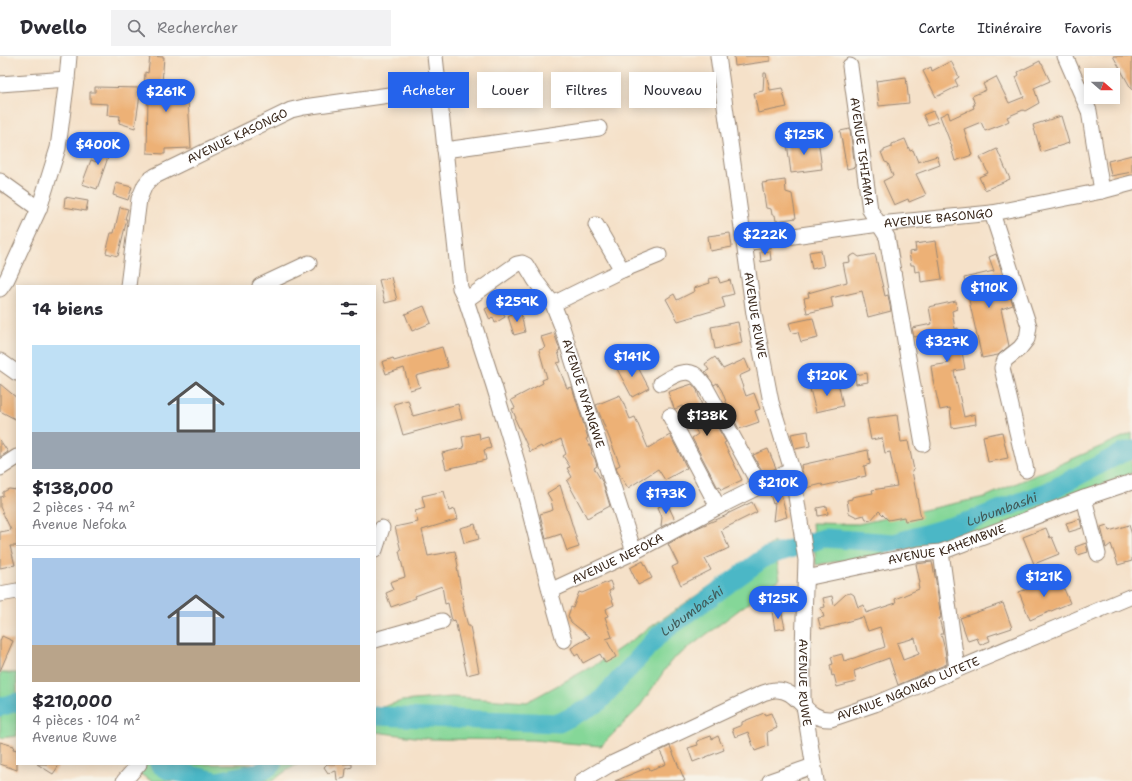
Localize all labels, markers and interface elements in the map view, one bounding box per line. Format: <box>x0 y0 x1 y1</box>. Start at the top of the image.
search box <box>111 10 391 46</box>
text: Dwello <box>20 15 87 40</box>
icon: search <box>125 17 147 39</box>
text: Rechercher <box>157 18 238 38</box>
text: Carte <box>918 19 955 37</box>
text: Itinéraire <box>977 19 1042 37</box>
text: Favoris <box>1064 19 1112 37</box>
north arrow <box>1084 68 1120 104</box>
map controls <box>1084 68 1120 104</box>
chip: Acheter <box>388 72 469 108</box>
chip: Louer <box>477 72 543 108</box>
chip: Filtres <box>551 72 621 108</box>
chip: Nouveau <box>629 72 716 108</box>
pin: $261K <box>138 79 194 113</box>
text: $261K <box>146 83 186 100</box>
street label: AVENUE TSHIAMA <box>846 96 877 207</box>
street label: AVENUE KASONGO <box>184 105 290 167</box>
pin: $125K <box>776 122 832 156</box>
text: $125K <box>784 126 824 143</box>
pin: $400K <box>70 132 126 166</box>
text: $400K <box>76 136 120 153</box>
street label: AVENUE BASONGO <box>883 205 994 232</box>
pin: $222K <box>737 222 793 256</box>
text: $222K <box>743 226 787 243</box>
street label: AVENUE RUWE <box>740 271 770 360</box>
pin: $110K <box>961 275 1017 309</box>
text: $110K <box>970 279 1008 296</box>
pin: $259K <box>489 289 545 323</box>
text: $259K <box>495 293 539 310</box>
text: 14 biens <box>32 298 103 320</box>
icon: filters <box>338 298 360 320</box>
pin: $327K <box>919 329 975 363</box>
text: $327K <box>925 333 969 350</box>
street label: AVENUE NYANGWE <box>558 337 608 450</box>
pin: $141K <box>604 344 660 378</box>
text: $141K <box>613 348 651 365</box>
pin: $120K <box>799 363 855 397</box>
text: $120K <box>807 367 847 384</box>
icon: home <box>160 371 232 443</box>
pin: $138K <box>679 403 735 437</box>
text: $138K <box>686 407 728 424</box>
pin: $210K <box>750 470 806 504</box>
text: $210K <box>758 474 798 491</box>
text: $138,000 <box>32 477 113 499</box>
pin: $173K <box>638 481 694 515</box>
text: $173K <box>646 485 686 502</box>
water label: Lubumbashi <box>964 488 1040 530</box>
text: 2 pièces · 74 m² <box>32 499 135 516</box>
text: Avenue Nefoka <box>32 516 127 533</box>
street label: AVENUE KAHEMBWE <box>886 520 1008 568</box>
street label: AVENUE NEFOKA <box>569 529 667 588</box>
pin: $121K <box>1016 564 1072 598</box>
text: $121K <box>1025 568 1063 585</box>
water label: Lubumbashi <box>657 582 727 640</box>
icon: home <box>160 584 232 656</box>
pin: $125K <box>750 586 806 620</box>
text: $125K <box>758 590 798 607</box>
street label: AVENUE RUWE <box>795 638 815 727</box>
street label: AVENUE NGONGO LUTETE <box>834 653 982 725</box>
text: $210,000 <box>32 690 112 712</box>
text: 4 pièces · 104 m² <box>32 712 140 729</box>
text: Avenue Ruwe <box>32 729 117 746</box>

